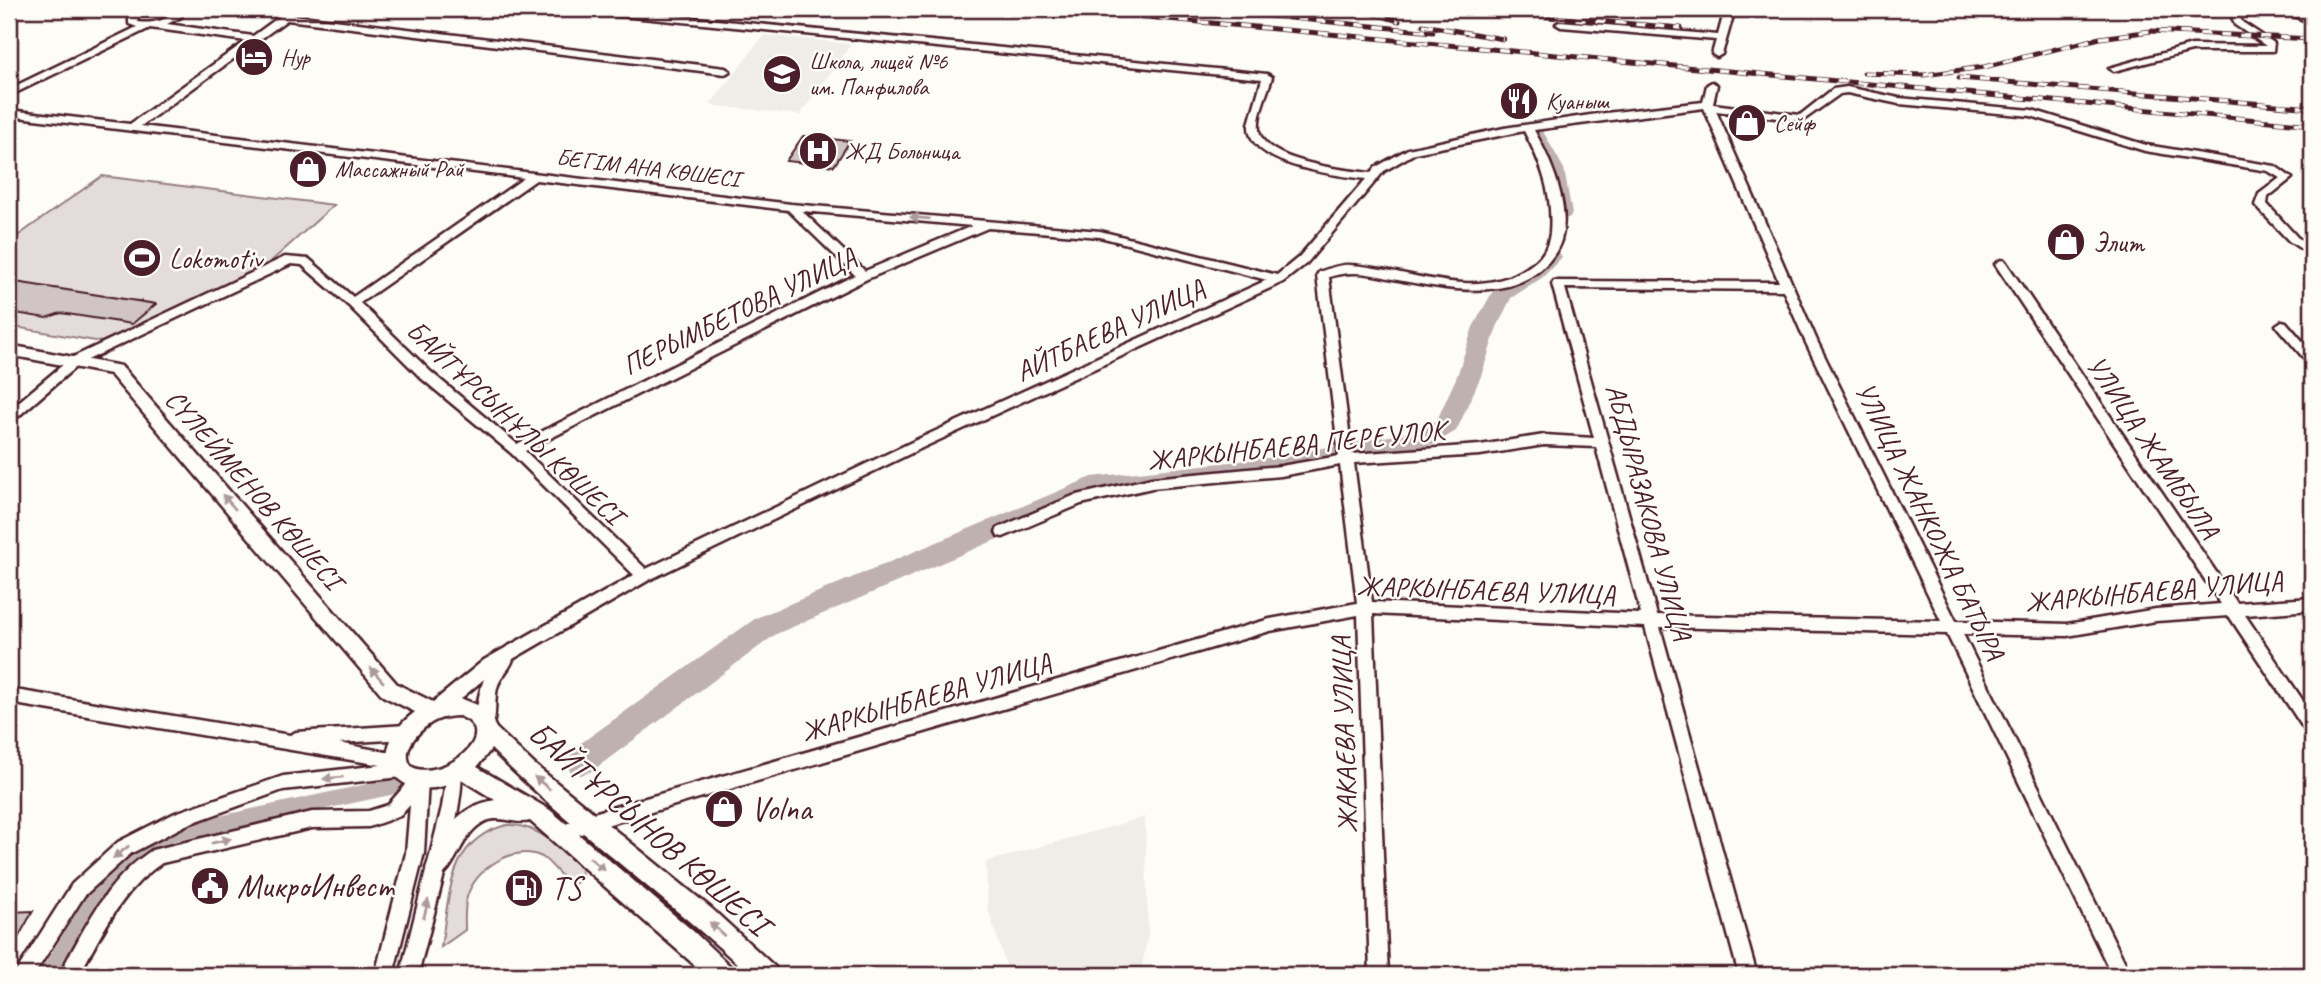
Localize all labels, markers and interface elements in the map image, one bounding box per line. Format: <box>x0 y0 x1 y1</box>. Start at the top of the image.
hotel icon: Нур <box>233 36 275 78</box>
place label: Нур <box>281 43 311 72</box>
place label: Школа, лицей №6 им. Панфилова <box>809 47 948 102</box>
school or university icon: Школа, лицей №6 им. Панфилова <box>761 53 803 95</box>
restaurant icon: Куаныш <box>1498 80 1540 122</box>
place label: Куаныш <box>1546 87 1610 116</box>
shop icon: Сейф <box>1726 102 1768 144</box>
place label: Сейф <box>1774 109 1816 138</box>
hospital icon: ЖД Больница <box>797 130 839 172</box>
place label: ЖД Больница <box>845 137 962 166</box>
street label: БЕГІМ АНА КӨШЕСІ <box>555 142 746 194</box>
shop icon: Массажный Рай <box>287 148 329 190</box>
place label: Массажный Рай <box>335 155 465 184</box>
one-way arrow <box>909 212 931 223</box>
shop icon: Элит <box>2045 221 2087 263</box>
place label: Элит <box>2093 225 2146 260</box>
sports icon: Lokomotiv <box>121 237 163 279</box>
street label: ПЕРЫМБЕТОВА УЛИЦА <box>616 239 862 383</box>
place label: Lokomotiv <box>169 241 265 276</box>
street label: АЙТБАЕВА УЛИЦА <box>1010 271 1211 389</box>
street label: БАЙТҰРСЫНҰЛЫ КӨШЕСІ <box>399 313 635 535</box>
street label: УЛИЦА ЖАМБЫЛА <box>2079 349 2228 547</box>
street label: УЛИЦА ЖАНКОЖА БАТЫРА <box>1848 376 2013 667</box>
street label: АБДЫРАЗАКОВА УЛИЦА <box>1598 380 1700 646</box>
street label: СҮЛЕЙМЕНОВ КӨШЕСІ <box>158 382 354 600</box>
street label: ЖАРКЫНБАЕВА ПЕРЕУЛОК <box>1146 411 1452 478</box>
one-way arrow <box>222 494 237 511</box>
street label: ЖАРКЫНБАЕВА УЛИЦА <box>2024 562 2285 620</box>
street label: ЖАРКЫНБАЕВА УЛИЦА <box>1356 568 1617 612</box>
street label: ЖАКАЕВА УЛИЦА <box>1323 634 1365 834</box>
street label: ЖАРКЫНБАЕВА УЛИЦА <box>797 644 1056 749</box>
one-way arrow <box>369 666 385 684</box>
street label: БАЙТҰРСЫНОВ КӨШЕСІ <box>520 712 783 949</box>
one-way arrow <box>322 773 344 784</box>
one-way arrow <box>534 776 552 791</box>
shop icon: Volna <box>703 788 745 830</box>
place label: Volna <box>751 788 813 830</box>
one-way arrow <box>210 836 232 847</box>
one-way arrow <box>112 845 130 860</box>
one-way arrow <box>589 856 606 871</box>
public building icon: МикроИнвест <box>189 865 231 907</box>
place label: МикроИнвест <box>237 865 396 907</box>
fuel station icon: TS <box>503 867 545 909</box>
place label: TS <box>551 867 586 909</box>
one-way arrow <box>421 898 432 920</box>
one-way arrow <box>709 921 726 937</box>

